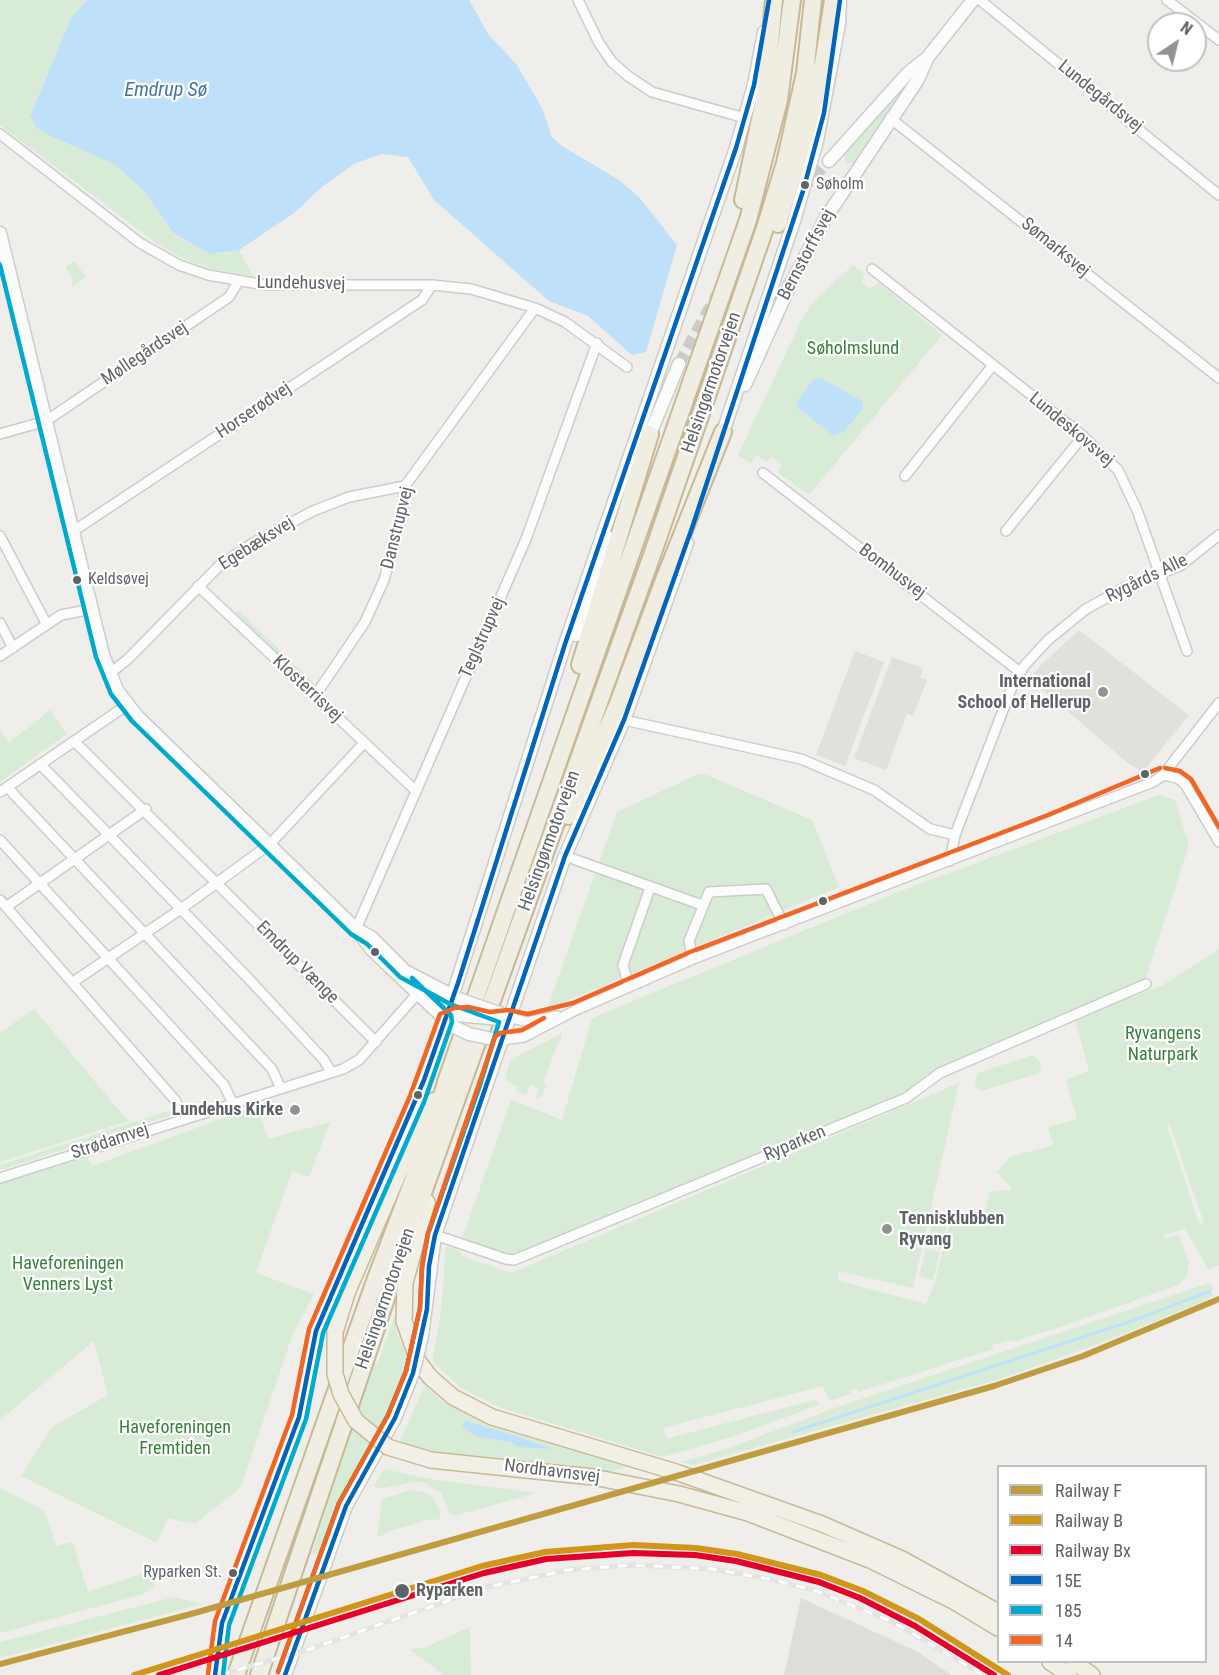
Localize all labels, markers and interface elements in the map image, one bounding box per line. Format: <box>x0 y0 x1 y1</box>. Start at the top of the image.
north arrow <box>1147 12 1207 72</box>
text: N <box>1177 18 1196 39</box>
street label: Lundegårdsvej <box>1053 56 1147 138</box>
water label: Emdrup Sø <box>124 79 208 103</box>
place label: Søholm <box>816 175 864 195</box>
marker: Søholm <box>799 179 811 191</box>
street label: Bernstorffsvej <box>774 206 840 304</box>
street label: Sømarksvej <box>1016 214 1094 282</box>
street label: Lundehusvej <box>257 272 345 296</box>
street label: Helsingørmotorvejen <box>678 310 746 456</box>
street label: Møllegårdsvej <box>98 317 192 391</box>
park label: Søholmslund <box>807 338 899 360</box>
street label: Horserødvej <box>212 378 296 444</box>
street label: Lundeskovsvej <box>1024 388 1118 472</box>
street label: Danstrupvej <box>377 485 419 571</box>
street label: Egebæksvej <box>215 512 299 576</box>
street label: Bomhusvej <box>854 540 930 604</box>
street label: Rygårds Alle <box>1103 550 1191 608</box>
place label: Keldsøvej <box>88 570 149 590</box>
marker: Keldsøvej <box>71 574 83 586</box>
street label: Teglstrupvej <box>456 594 510 682</box>
street label: Klosterrisvej <box>267 651 347 727</box>
place label: International School of Hellerup <box>957 671 1091 714</box>
marker: International School of Hellerup <box>1096 685 1110 699</box>
street label: Helsingørmotorvejen <box>515 768 585 914</box>
unlabelled marker <box>1139 768 1151 780</box>
unlabelled marker <box>817 895 829 907</box>
street label: Emdrup Vænge <box>251 917 343 1009</box>
unlabelled marker <box>369 946 381 958</box>
park label: Ryvangens Naturpark <box>1125 1023 1201 1066</box>
unlabelled marker <box>412 1089 424 1101</box>
place label: Lundehus Kirke <box>172 1099 283 1121</box>
marker: Lundehus Kirke <box>288 1103 302 1117</box>
street label: Strødamvej <box>68 1119 152 1165</box>
street label: Ryparken <box>761 1121 829 1167</box>
place label: Tennisklubben Ryvang <box>899 1208 1004 1250</box>
marker: Tennisklubben Ryvang <box>880 1222 894 1236</box>
street label: Helsingørmotorvejen <box>352 1226 420 1372</box>
park label: Haveforeningen Venners Lyst <box>12 1253 124 1296</box>
park label: Haveforeningen Fremtiden <box>119 1417 231 1460</box>
street label: Nordhavnsvej <box>503 1455 601 1489</box>
legend <box>997 1465 1207 1663</box>
text: Railway F <box>1055 1480 1122 1501</box>
text: Railway B <box>1055 1510 1123 1531</box>
text: Railway Bx <box>1055 1540 1131 1561</box>
place label: Ryparken St. <box>143 1563 222 1583</box>
marker: Ryparken St. <box>227 1567 239 1579</box>
text: 15E <box>1055 1570 1082 1591</box>
place label: Ryparken <box>416 1580 483 1602</box>
marker: Ryparken <box>393 1582 411 1600</box>
text: 185 <box>1055 1600 1082 1621</box>
text: 14 <box>1055 1630 1073 1651</box>

